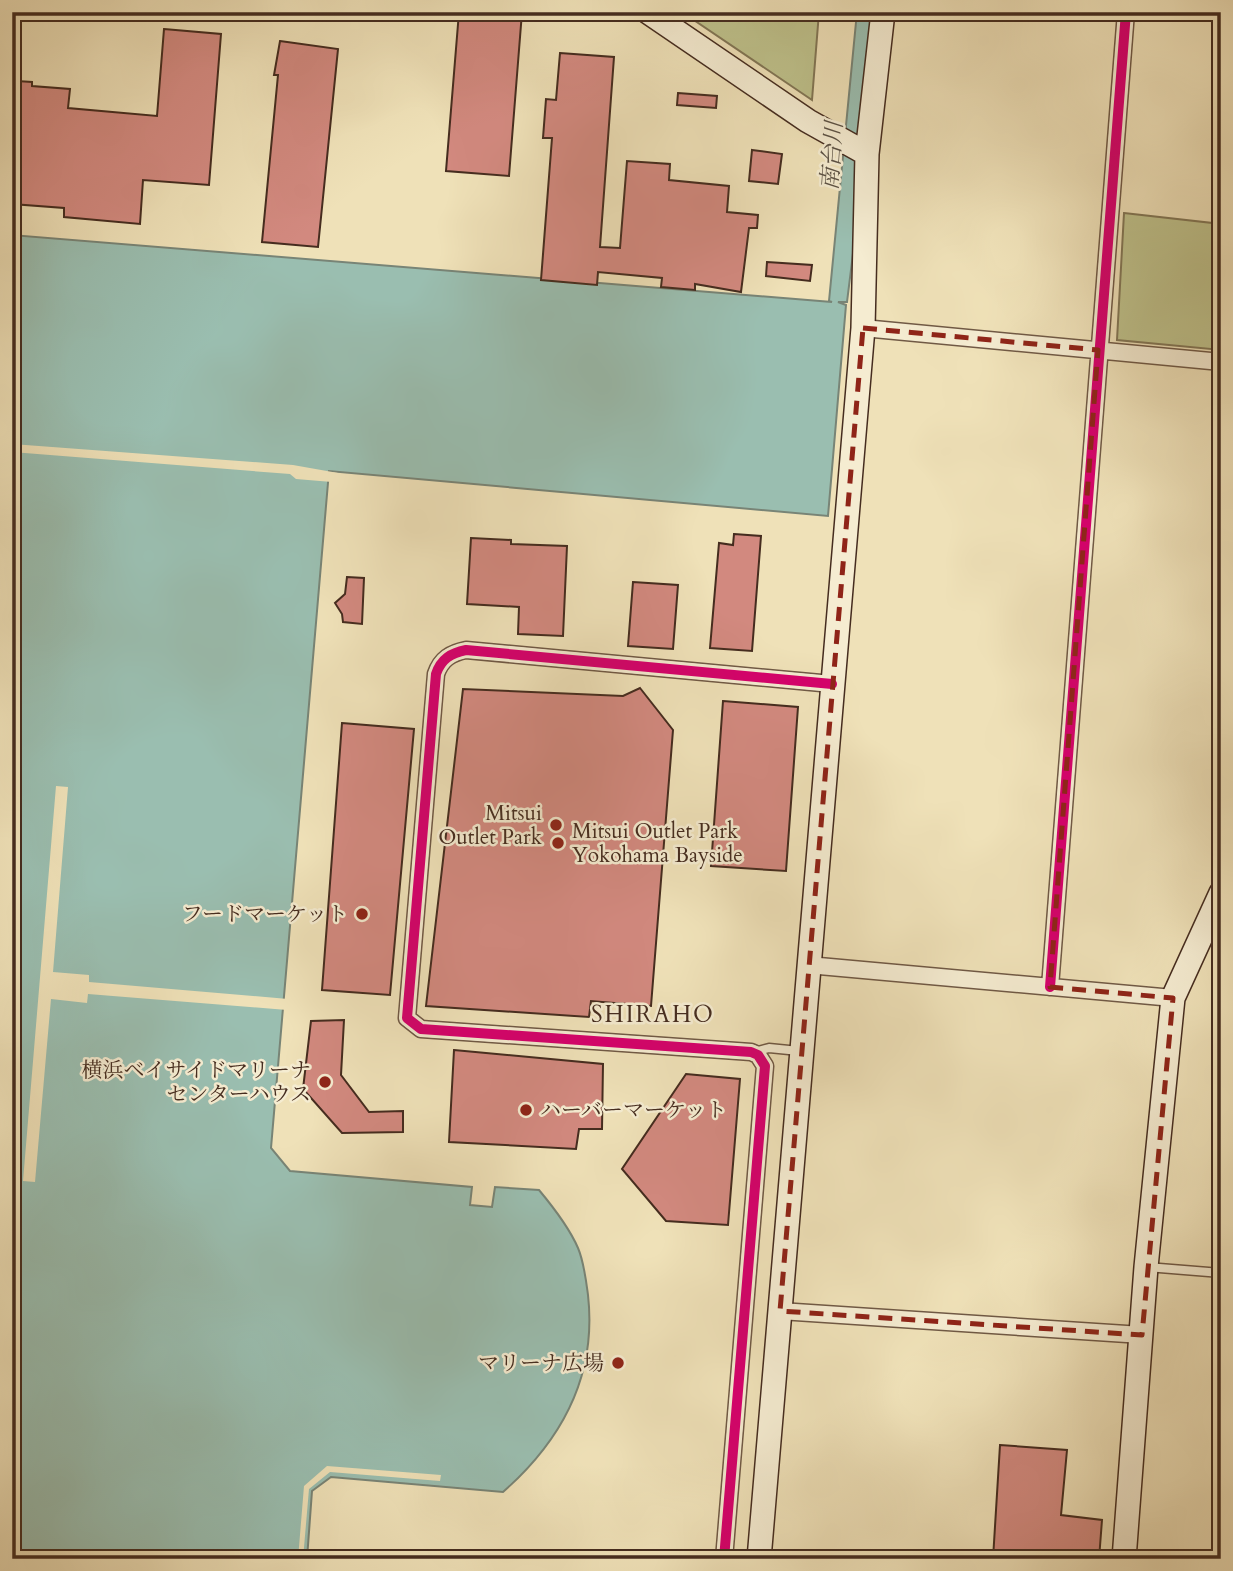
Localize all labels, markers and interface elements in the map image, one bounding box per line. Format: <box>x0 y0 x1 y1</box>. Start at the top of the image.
water label: 南台川 <box>814 118 850 191</box>
place label: Mitsui Outlet Park <box>438 799 543 852</box>
marker: Mitsui Outlet Park <box>548 817 564 833</box>
place label: Mitsui Outlet Park Yokohama Bayside <box>572 817 743 870</box>
marker: Mitsui Outlet Park Yokohama Bayside <box>550 835 566 851</box>
place label: フードマーケット <box>182 900 348 929</box>
marker: フードマーケット <box>354 906 370 922</box>
district label: SHIRAHO <box>591 999 715 1030</box>
place label: 横浜ベイサイドマリーナ センターハウス <box>81 1056 311 1109</box>
marker: 横浜ベイサイドマリーナ センターハウス <box>317 1074 333 1090</box>
place label: ハーバーマーケット <box>540 1096 727 1125</box>
marker: ハーバーマーケット <box>518 1102 534 1118</box>
place label: マリーナ広場 <box>478 1349 604 1378</box>
marker: マリーナ広場 <box>610 1355 626 1371</box>

